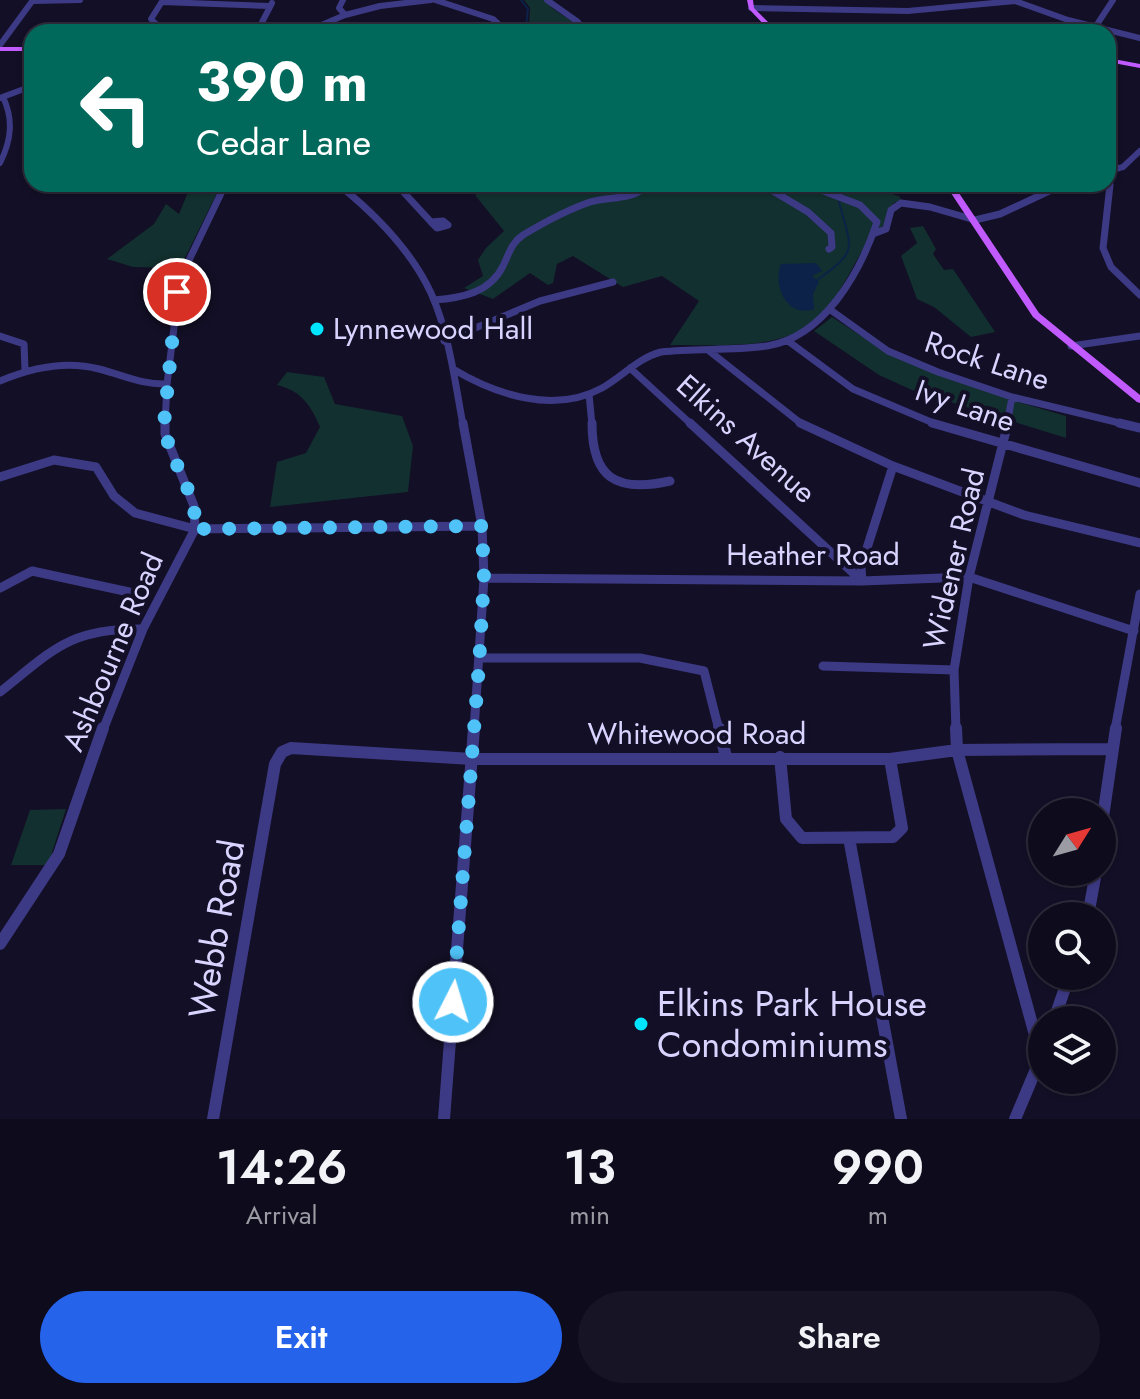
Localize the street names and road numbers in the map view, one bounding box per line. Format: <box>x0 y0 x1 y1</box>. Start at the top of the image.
street label: Rock Lane <box>919 320 1055 401</box>
street label: Elkins Avenue <box>667 364 826 513</box>
street label: Ivy Lane <box>910 368 1021 443</box>
street label: Widener Road <box>912 464 995 654</box>
street label: Heather Road <box>726 533 900 576</box>
street label: Ashbourne Road <box>51 546 174 758</box>
street label: Whitewood Road <box>588 712 806 755</box>
street label: Webb Road <box>175 835 257 1023</box>

